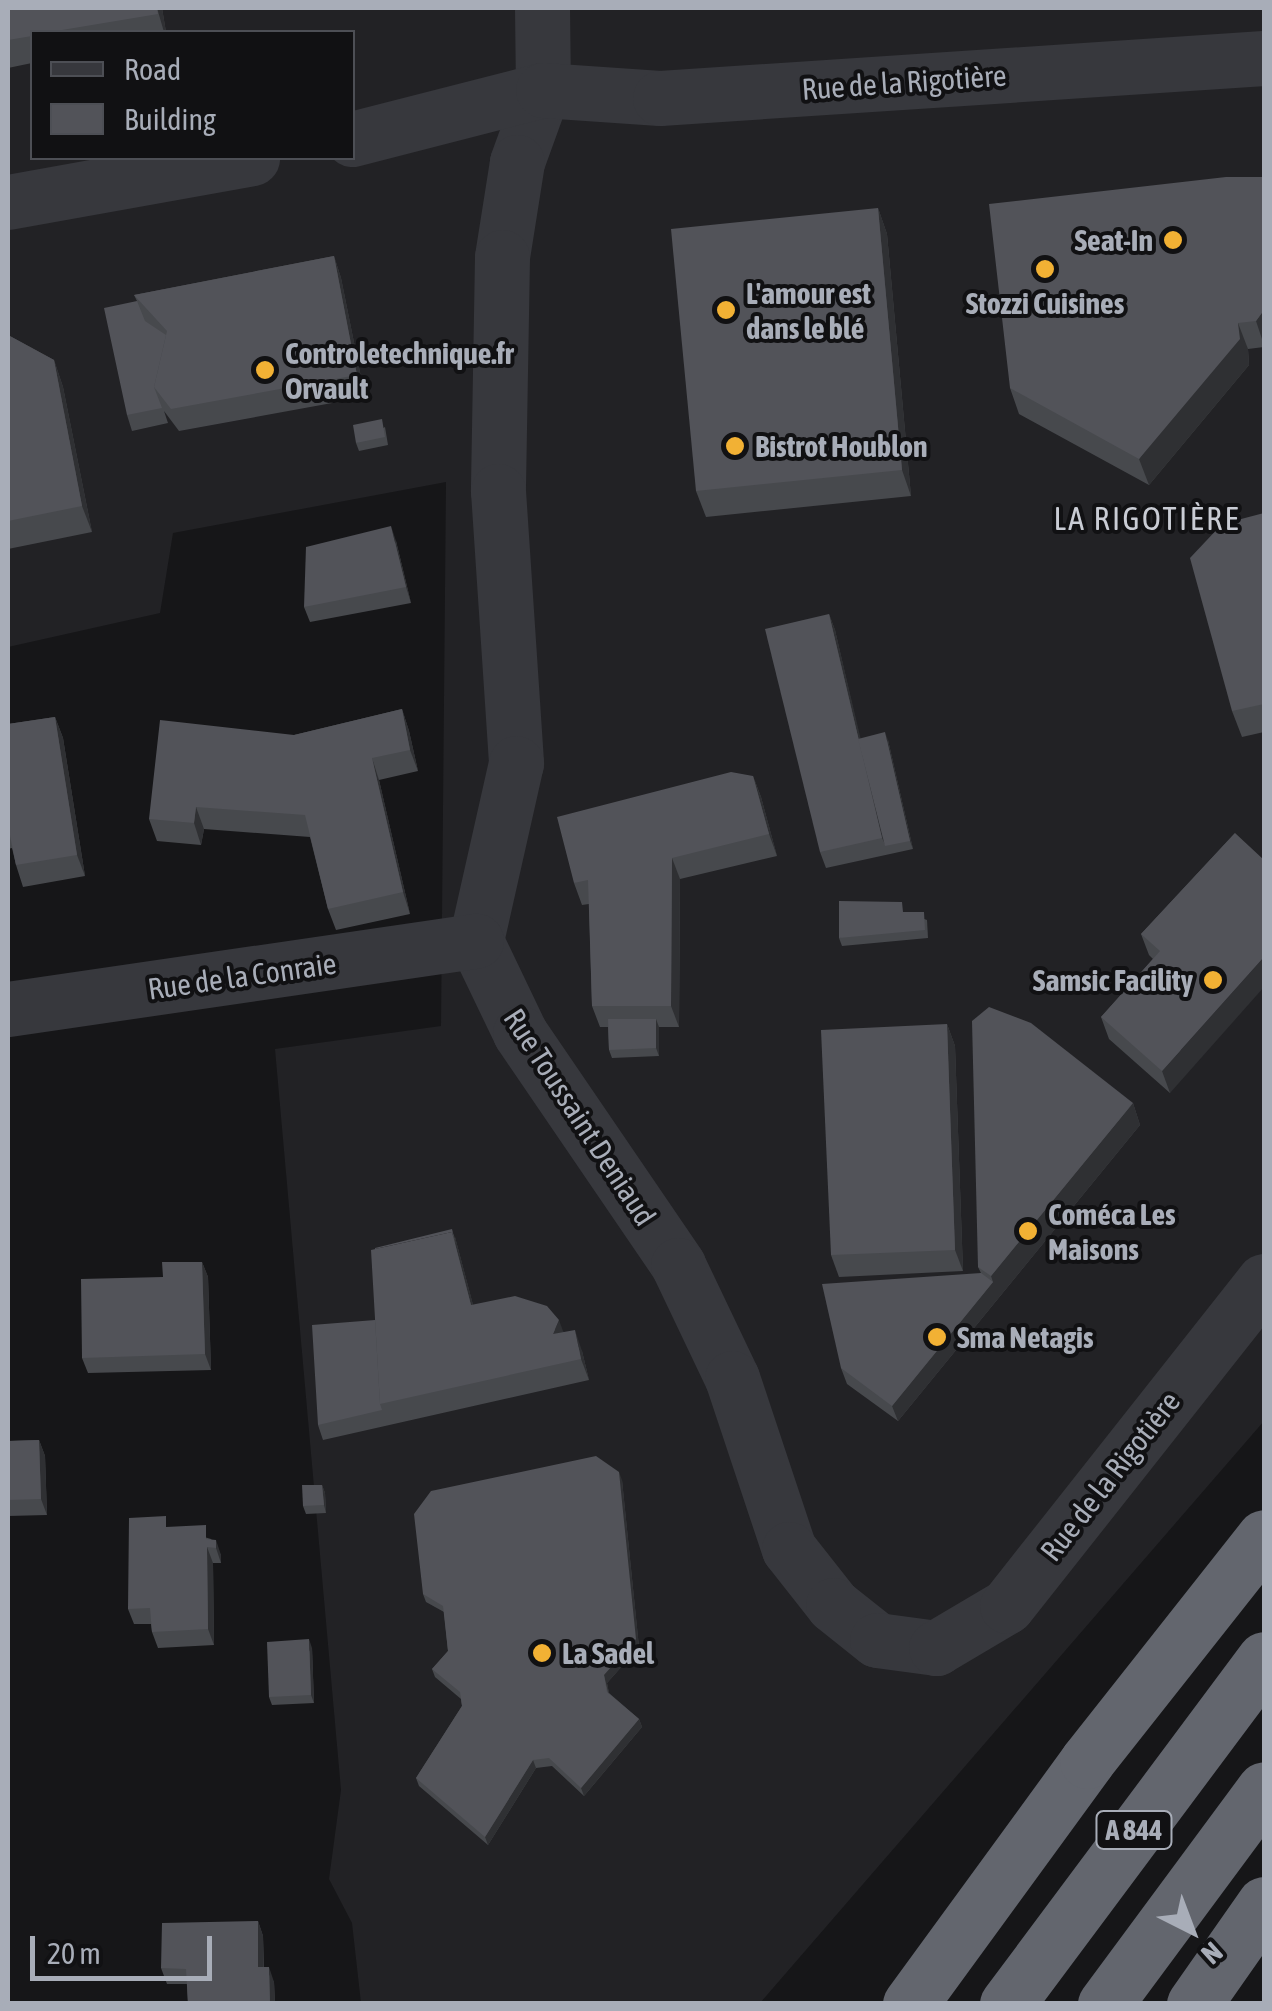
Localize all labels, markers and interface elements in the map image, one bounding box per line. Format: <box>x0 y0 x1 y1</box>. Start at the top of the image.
legend <box>30 30 355 160</box>
text: Road <box>124 52 181 86</box>
street label: Rue de la Rigotière <box>800 57 1008 107</box>
text: Building <box>124 102 216 136</box>
place label: Seat-In <box>1074 222 1153 258</box>
marker: Seat-In <box>1162 229 1184 251</box>
marker: Stozzi Cuisines <box>1034 258 1056 280</box>
place label: L'amour est dans le blé <box>746 275 871 346</box>
place label: Stozzi Cuisines <box>966 285 1124 321</box>
marker: L'amour est dans le blé <box>715 299 737 321</box>
place label: Controletechnique.fr Orvault <box>285 335 514 406</box>
marker: Controletechnique.fr Orvault <box>254 359 276 381</box>
place label: Bistrot Houblon <box>755 428 928 464</box>
marker: Bistrot Houblon <box>724 435 746 457</box>
district label: LA RIGOTIÈRE <box>1053 500 1241 538</box>
street label: Rue de la Conraie <box>145 945 339 1007</box>
place label: Samsic Facility <box>1033 962 1193 998</box>
marker: Samsic Facility <box>1202 969 1224 991</box>
street label: Rue Toussaint Deniaud <box>497 1002 663 1232</box>
place label: Coméca Les Maisons <box>1048 1196 1176 1266</box>
marker: Coméca Les Maisons <box>1017 1220 1039 1242</box>
place label: Sma Netagis <box>957 1319 1094 1355</box>
marker: Sma Netagis <box>926 1326 948 1348</box>
street label: Rue de la Rigotière <box>1033 1384 1187 1568</box>
place label: La Sadel <box>562 1635 654 1671</box>
marker: La Sadel <box>531 1642 553 1664</box>
road number: A 844 <box>1094 1807 1174 1853</box>
north arrow <box>1142 1881 1242 1981</box>
scale bar <box>35 1916 218 1978</box>
text: 20 m <box>47 1936 101 1970</box>
text: N <box>1195 1936 1229 1971</box>

